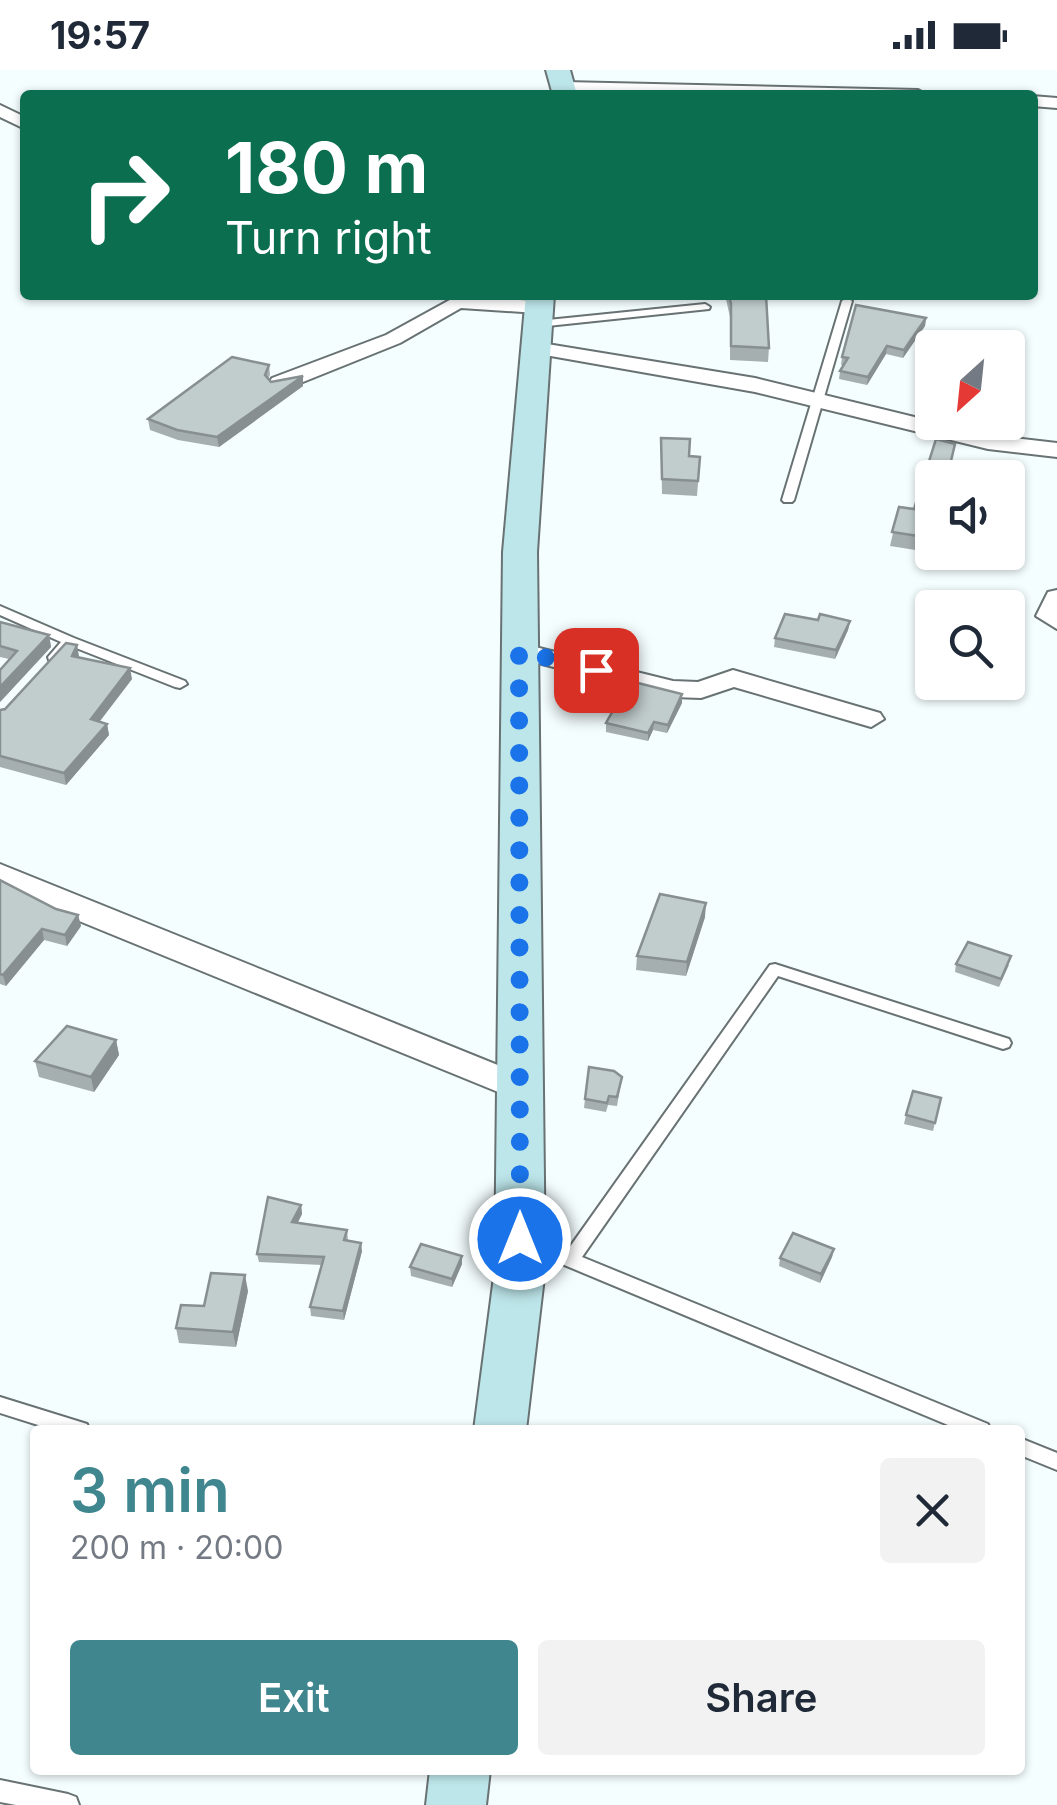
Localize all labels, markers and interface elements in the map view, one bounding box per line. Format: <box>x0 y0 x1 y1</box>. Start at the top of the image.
text: 19:57 <box>50 12 150 58</box>
text: 180 m <box>225 125 428 210</box>
icon: right <box>60 130 190 260</box>
text: Turn right <box>225 210 432 265</box>
north arrow <box>915 330 1025 440</box>
map controls <box>915 330 1025 700</box>
button: sound <box>915 460 1025 570</box>
button: search <box>915 590 1025 700</box>
pin <box>554 628 639 713</box>
icon: arrive <box>569 643 624 698</box>
position arrow <box>468 1187 572 1291</box>
text: 3 min <box>70 1454 230 1526</box>
button: close <box>880 1458 985 1563</box>
text: 200 m · 20:00 <box>70 1528 283 1567</box>
button: Exit <box>70 1640 518 1755</box>
button: Share <box>538 1640 985 1755</box>

